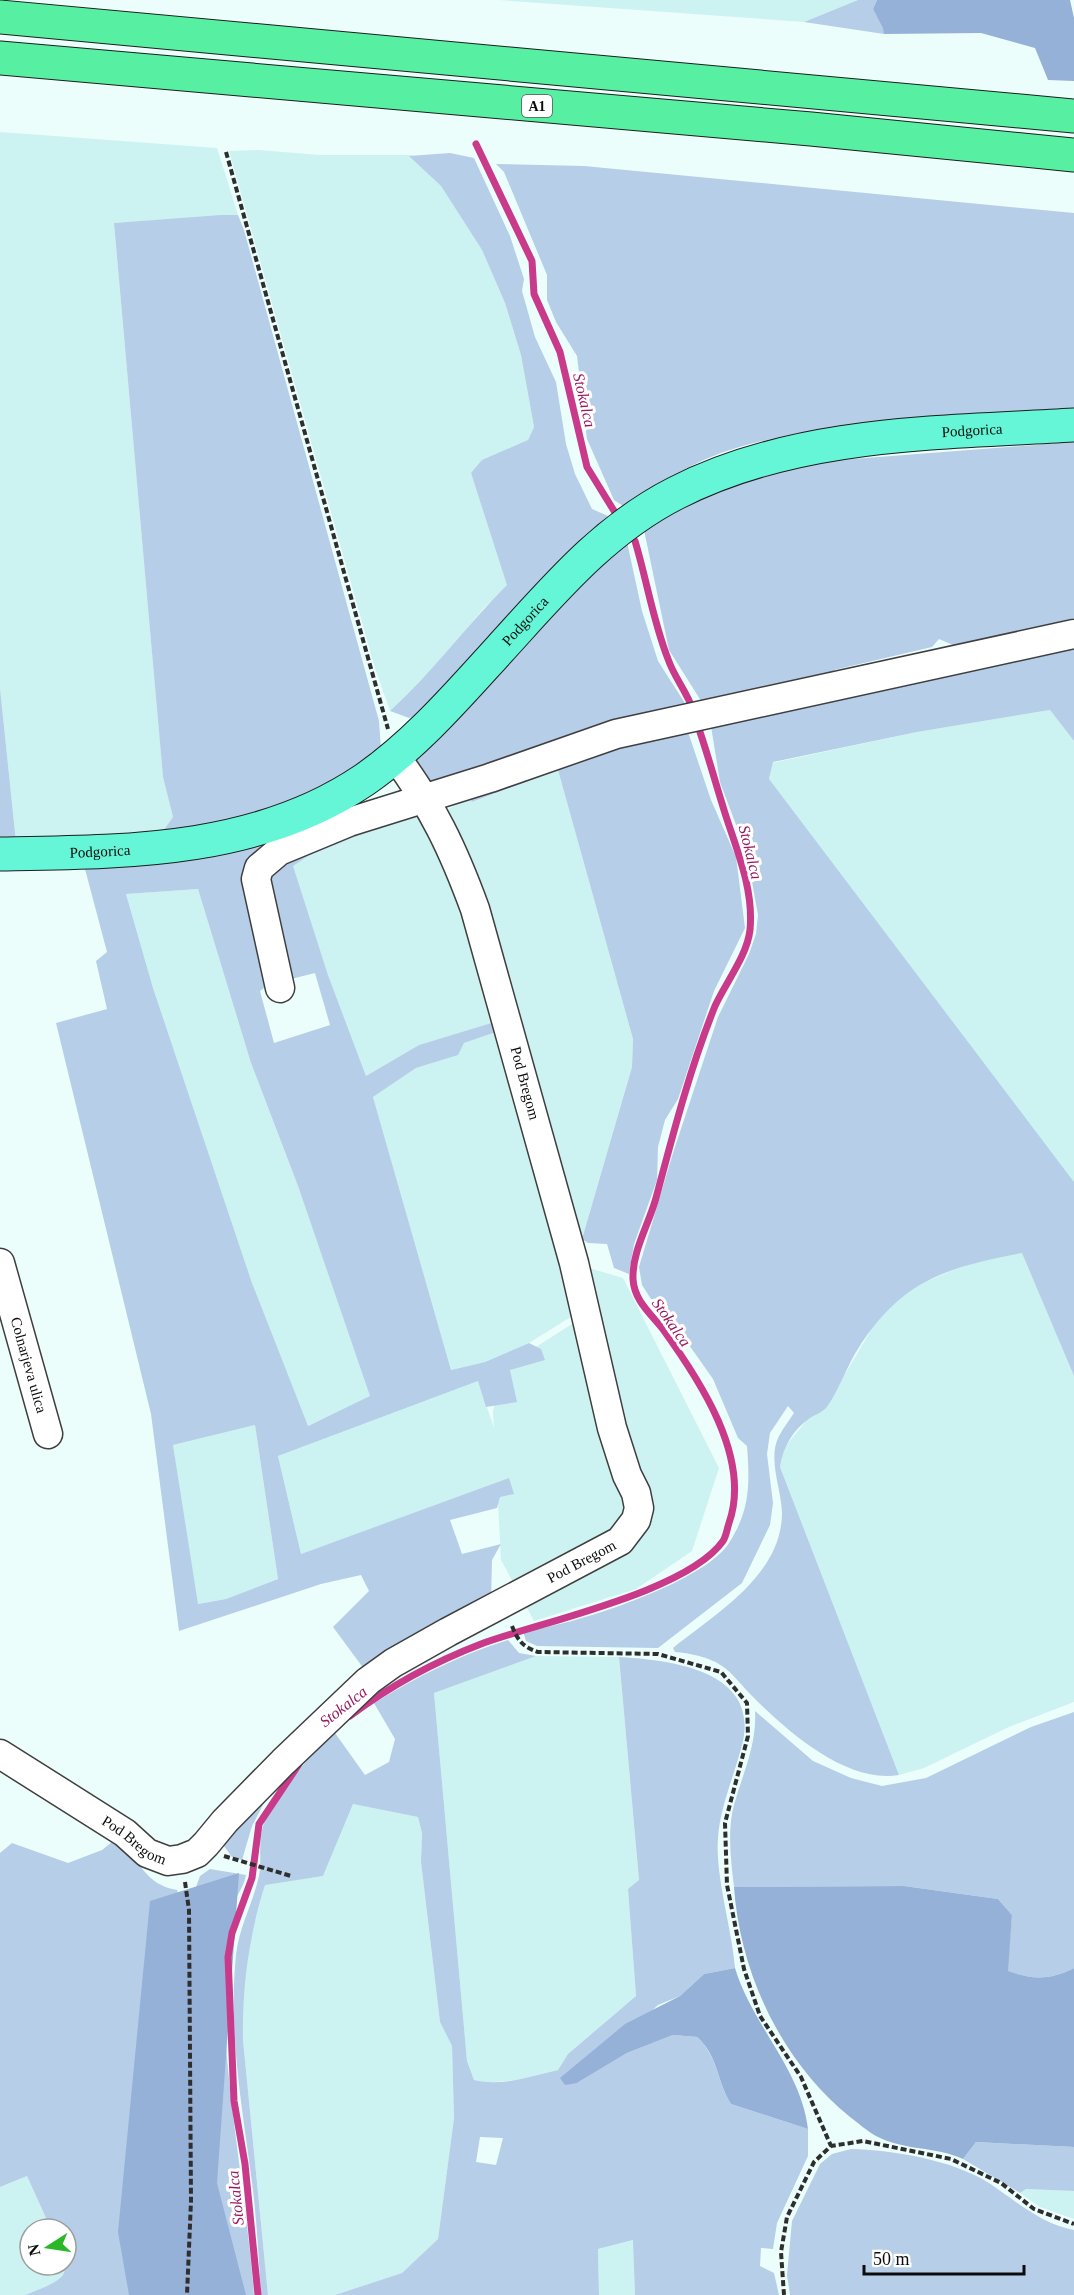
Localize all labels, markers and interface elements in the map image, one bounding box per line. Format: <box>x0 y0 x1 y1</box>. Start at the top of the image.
road number: A1 <box>522 95 552 117</box>
water label: Stokalca <box>570 371 599 429</box>
street label: Podgorica <box>941 421 1003 440</box>
street label: Podgorica <box>499 593 552 649</box>
water label: Stokalca <box>736 823 765 881</box>
street label: Podgorica <box>69 842 131 861</box>
street label: Pod Bregom <box>508 1045 543 1122</box>
water label: Stokalca <box>649 1295 694 1350</box>
street label: Colnarjeva ulica <box>8 1315 50 1415</box>
street label: Pod Bregom <box>544 1537 619 1586</box>
water label: Stokalca <box>316 1683 370 1730</box>
street label: Pod Bregom <box>99 1813 169 1868</box>
water label: Stokalca <box>224 2170 247 2226</box>
north arrow <box>18 2217 78 2277</box>
scale bar <box>864 2238 1024 2276</box>
text: N <box>24 2242 43 2257</box>
text: 50 m <box>873 2249 910 2269</box>

